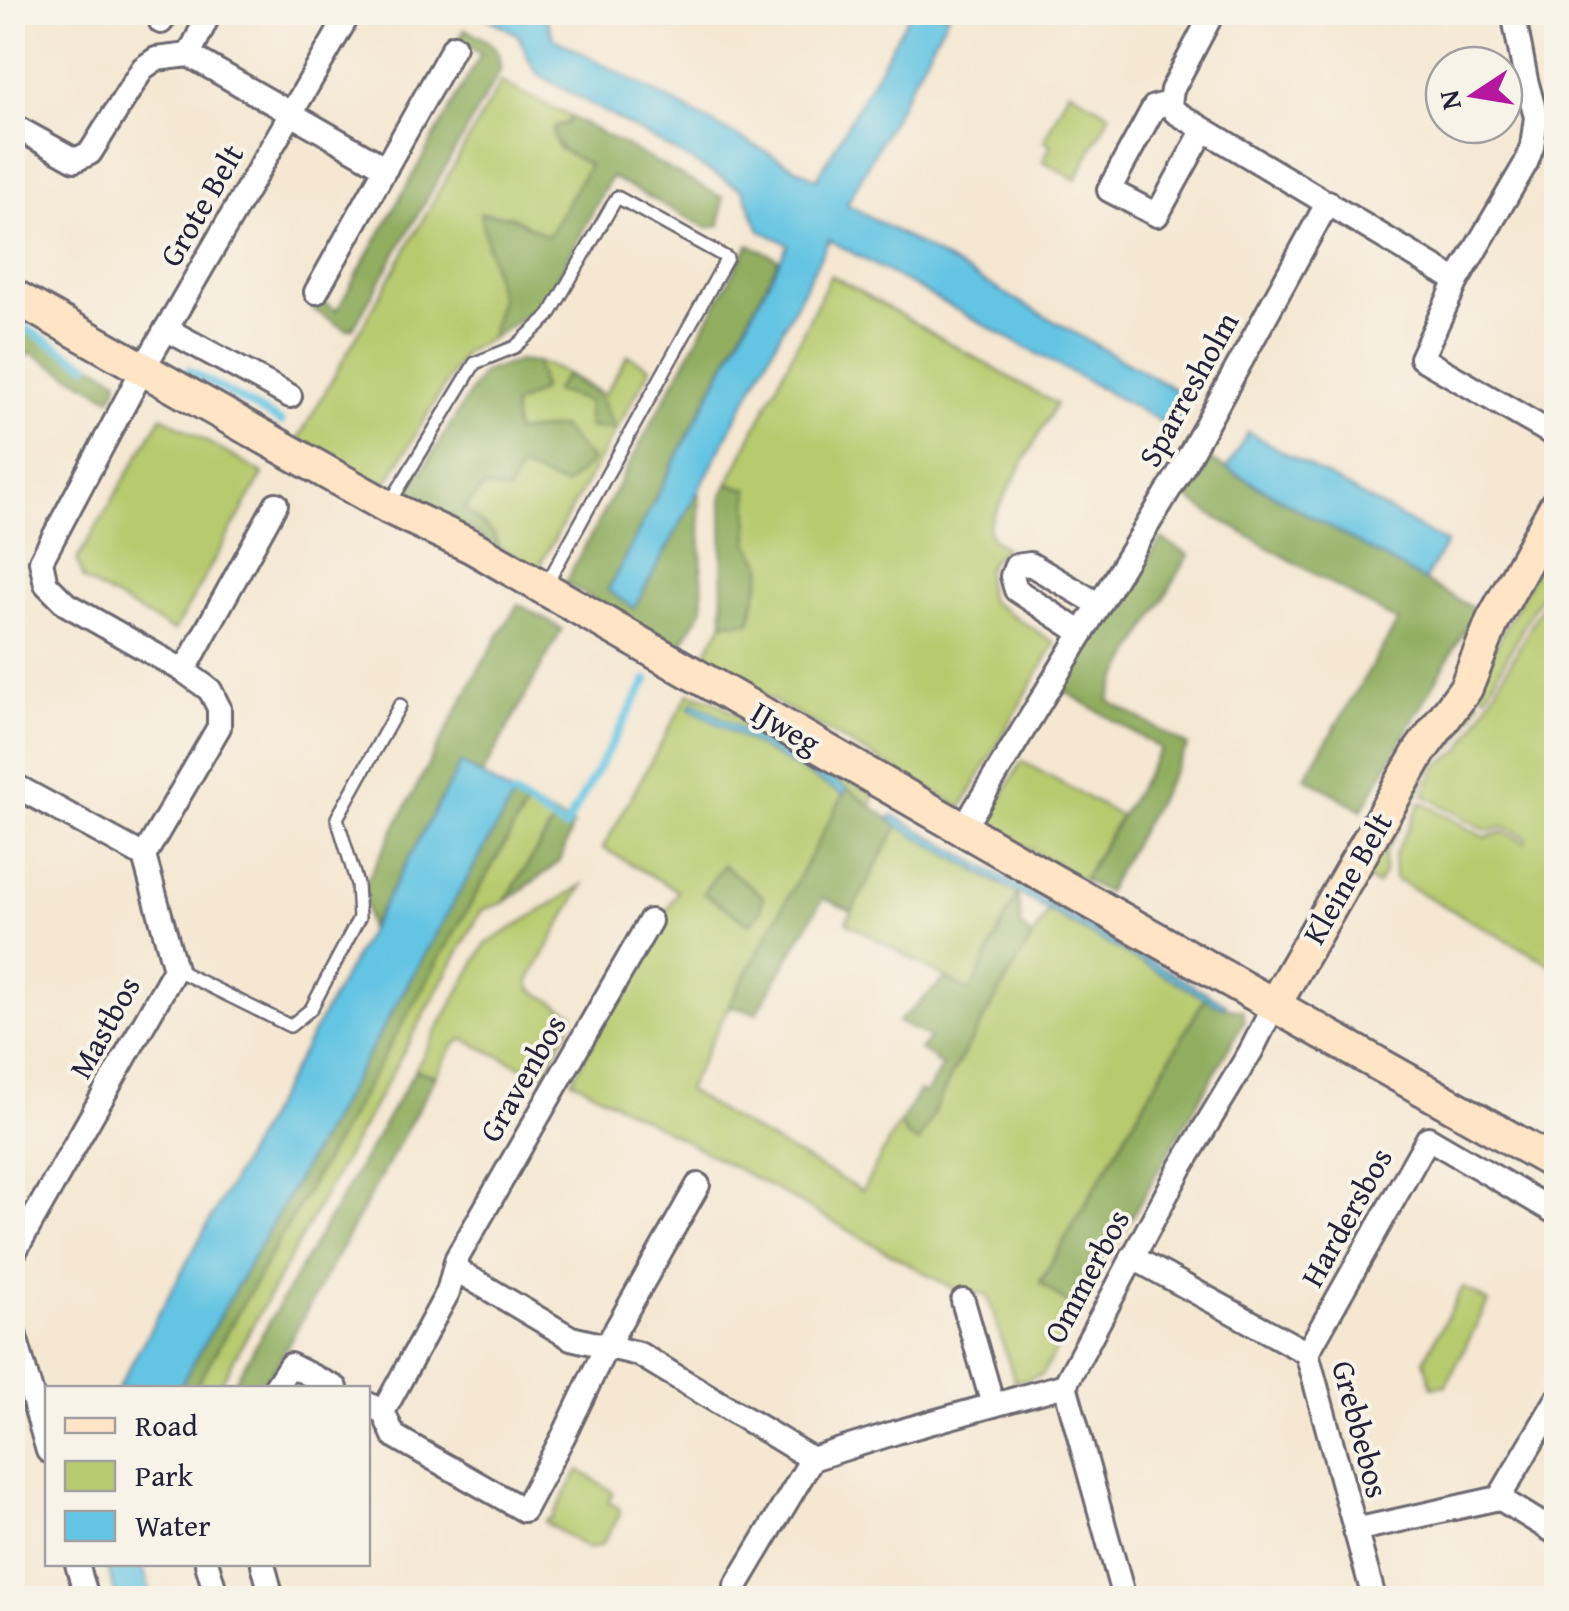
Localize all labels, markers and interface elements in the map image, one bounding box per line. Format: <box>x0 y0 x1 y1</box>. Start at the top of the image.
north arrow <box>1424 45 1524 145</box>
text: N <box>1427 87 1471 114</box>
street label: Grote Belt <box>147 135 255 275</box>
street label: Sparresholm <box>1126 303 1250 475</box>
street label: IJweg <box>743 688 829 766</box>
street label: Kleine Belt <box>1290 803 1404 953</box>
street label: Mastbos <box>57 967 151 1087</box>
street label: Gravenbos <box>467 1006 577 1150</box>
street label: Hardersbos <box>1288 1139 1404 1295</box>
street label: Ommerbos <box>1031 1201 1141 1351</box>
street label: Grebbebos <box>1320 1355 1402 1503</box>
legend <box>45 1386 370 1566</box>
text: Road <box>135 1403 198 1447</box>
text: Park <box>135 1453 194 1497</box>
text: Water <box>135 1503 211 1547</box>

